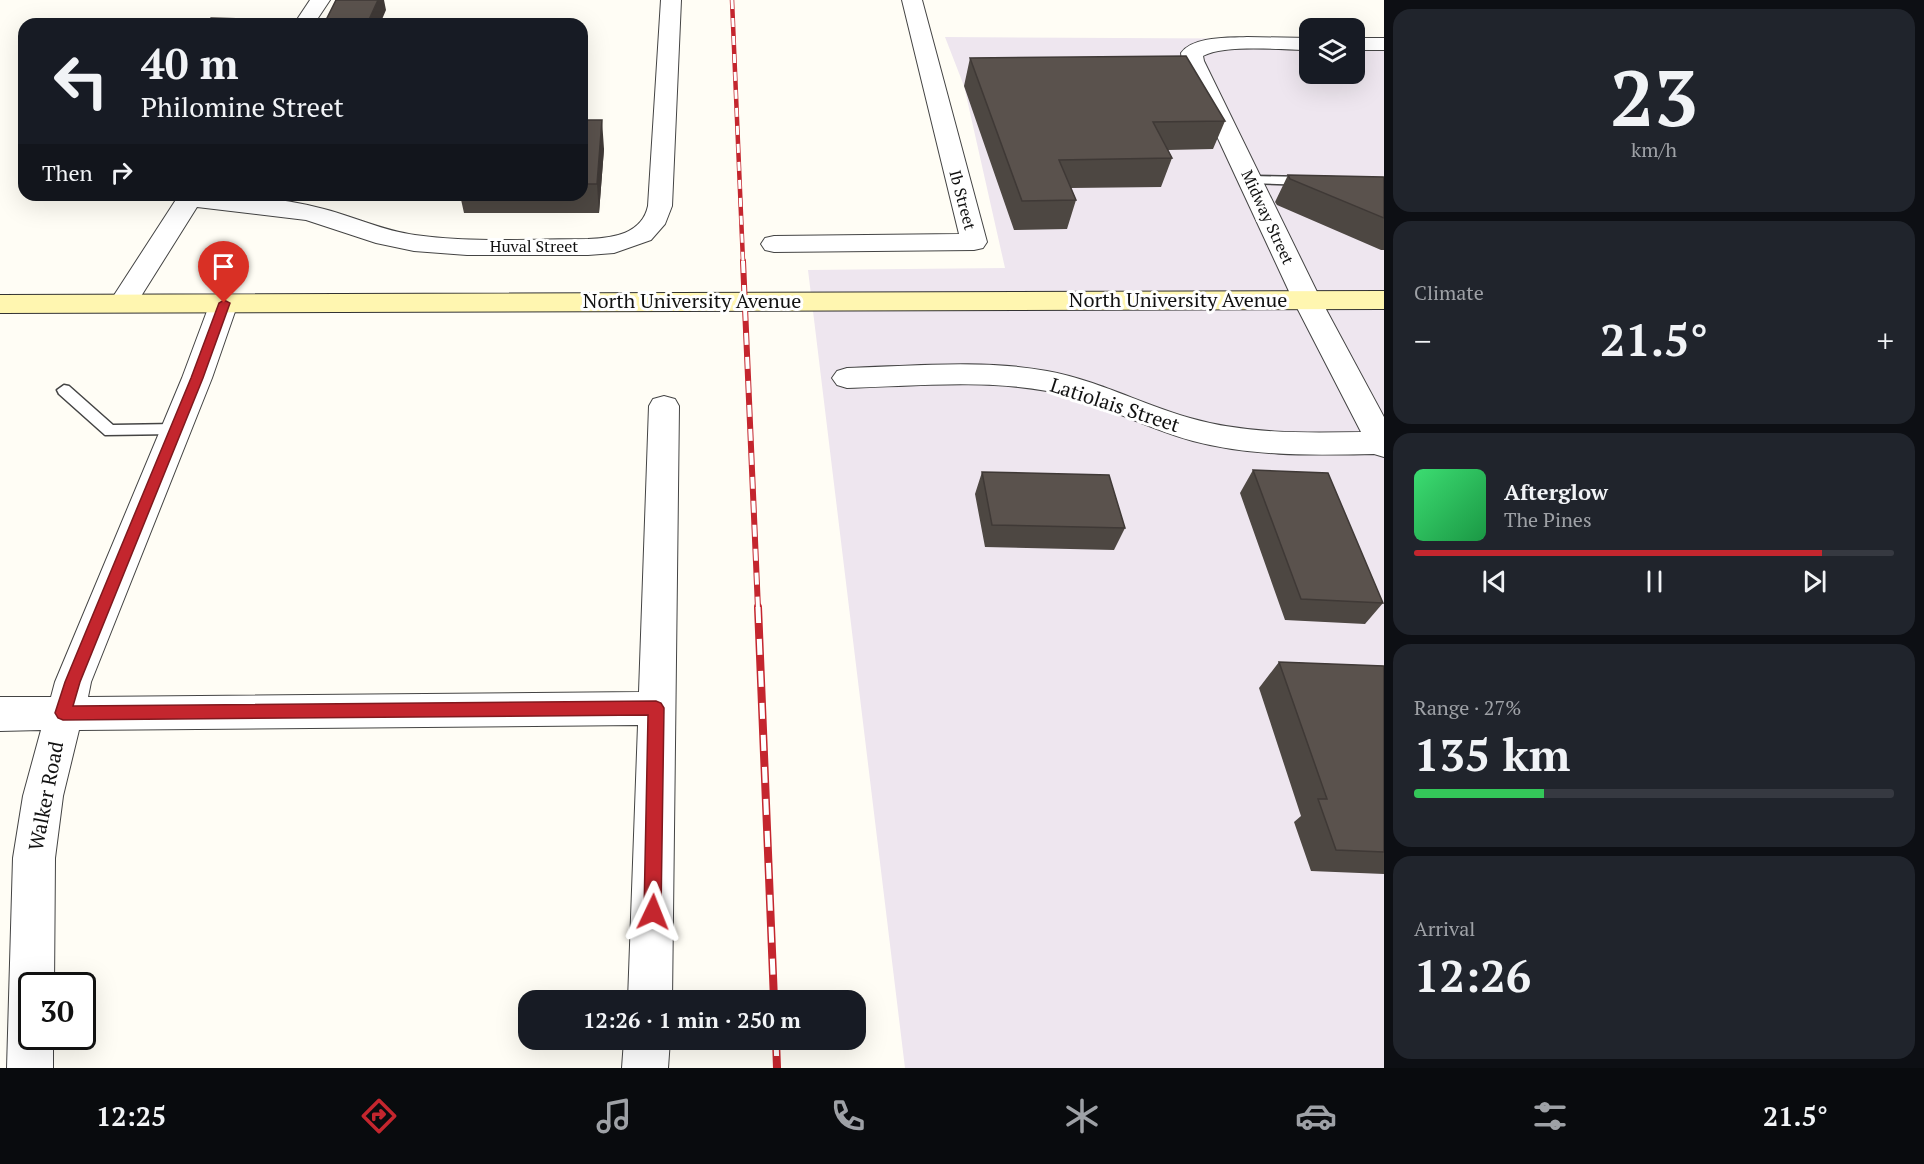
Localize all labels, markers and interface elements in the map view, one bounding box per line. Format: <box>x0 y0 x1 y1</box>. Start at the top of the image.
map controls <box>1299 18 1365 84</box>
button: layers <box>1299 18 1365 84</box>
text: 40 m <box>141 35 239 91</box>
icon: left <box>42 42 120 120</box>
text: 23 <box>1610 45 1698 148</box>
text: Philomine Street <box>141 89 344 125</box>
text: km/h <box>1631 136 1677 163</box>
icon: right <box>105 156 138 189</box>
text: Then <box>42 158 93 187</box>
street label: Midway Street <box>1236 166 1300 268</box>
street label: Ib Street <box>944 168 982 232</box>
street label: Huval Street <box>490 235 578 257</box>
pin <box>198 241 249 303</box>
icon: arrive <box>207 250 240 283</box>
text: Climate <box>1414 279 1484 306</box>
street label: North University Avenue <box>1069 286 1287 313</box>
street label: North University Avenue <box>583 287 801 314</box>
text: 21.5° <box>1600 309 1708 369</box>
text: − <box>1414 319 1432 362</box>
text: + <box>1876 319 1894 362</box>
street label: Latiolais Street <box>1047 371 1184 438</box>
text: Afterglow <box>1504 477 1608 506</box>
text: The Pines <box>1504 506 1592 533</box>
icon: previous <box>1478 565 1511 598</box>
icon: pause <box>1638 565 1671 598</box>
icon: next <box>1798 565 1831 598</box>
text: Range · 27% <box>1414 694 1521 721</box>
text: 135 km <box>1414 724 1570 784</box>
street label: Walker Road <box>22 739 69 853</box>
position arrow <box>621 880 685 944</box>
text: Arrival <box>1414 915 1475 942</box>
text: 12:26 <box>1414 945 1531 1005</box>
speed limit sign: 30 <box>18 972 96 1050</box>
text: 12:26 · 1 min · 250 m <box>583 1005 801 1034</box>
icon: directions <box>358 1095 400 1137</box>
icon: music <box>593 1095 635 1137</box>
icon: phone <box>827 1095 869 1137</box>
icon: climate <box>1061 1095 1103 1137</box>
icon: car <box>1295 1095 1337 1137</box>
icon: filters <box>1529 1095 1571 1137</box>
text: 12:25 <box>96 1098 166 1134</box>
text: 21.5° <box>1763 1098 1828 1134</box>

